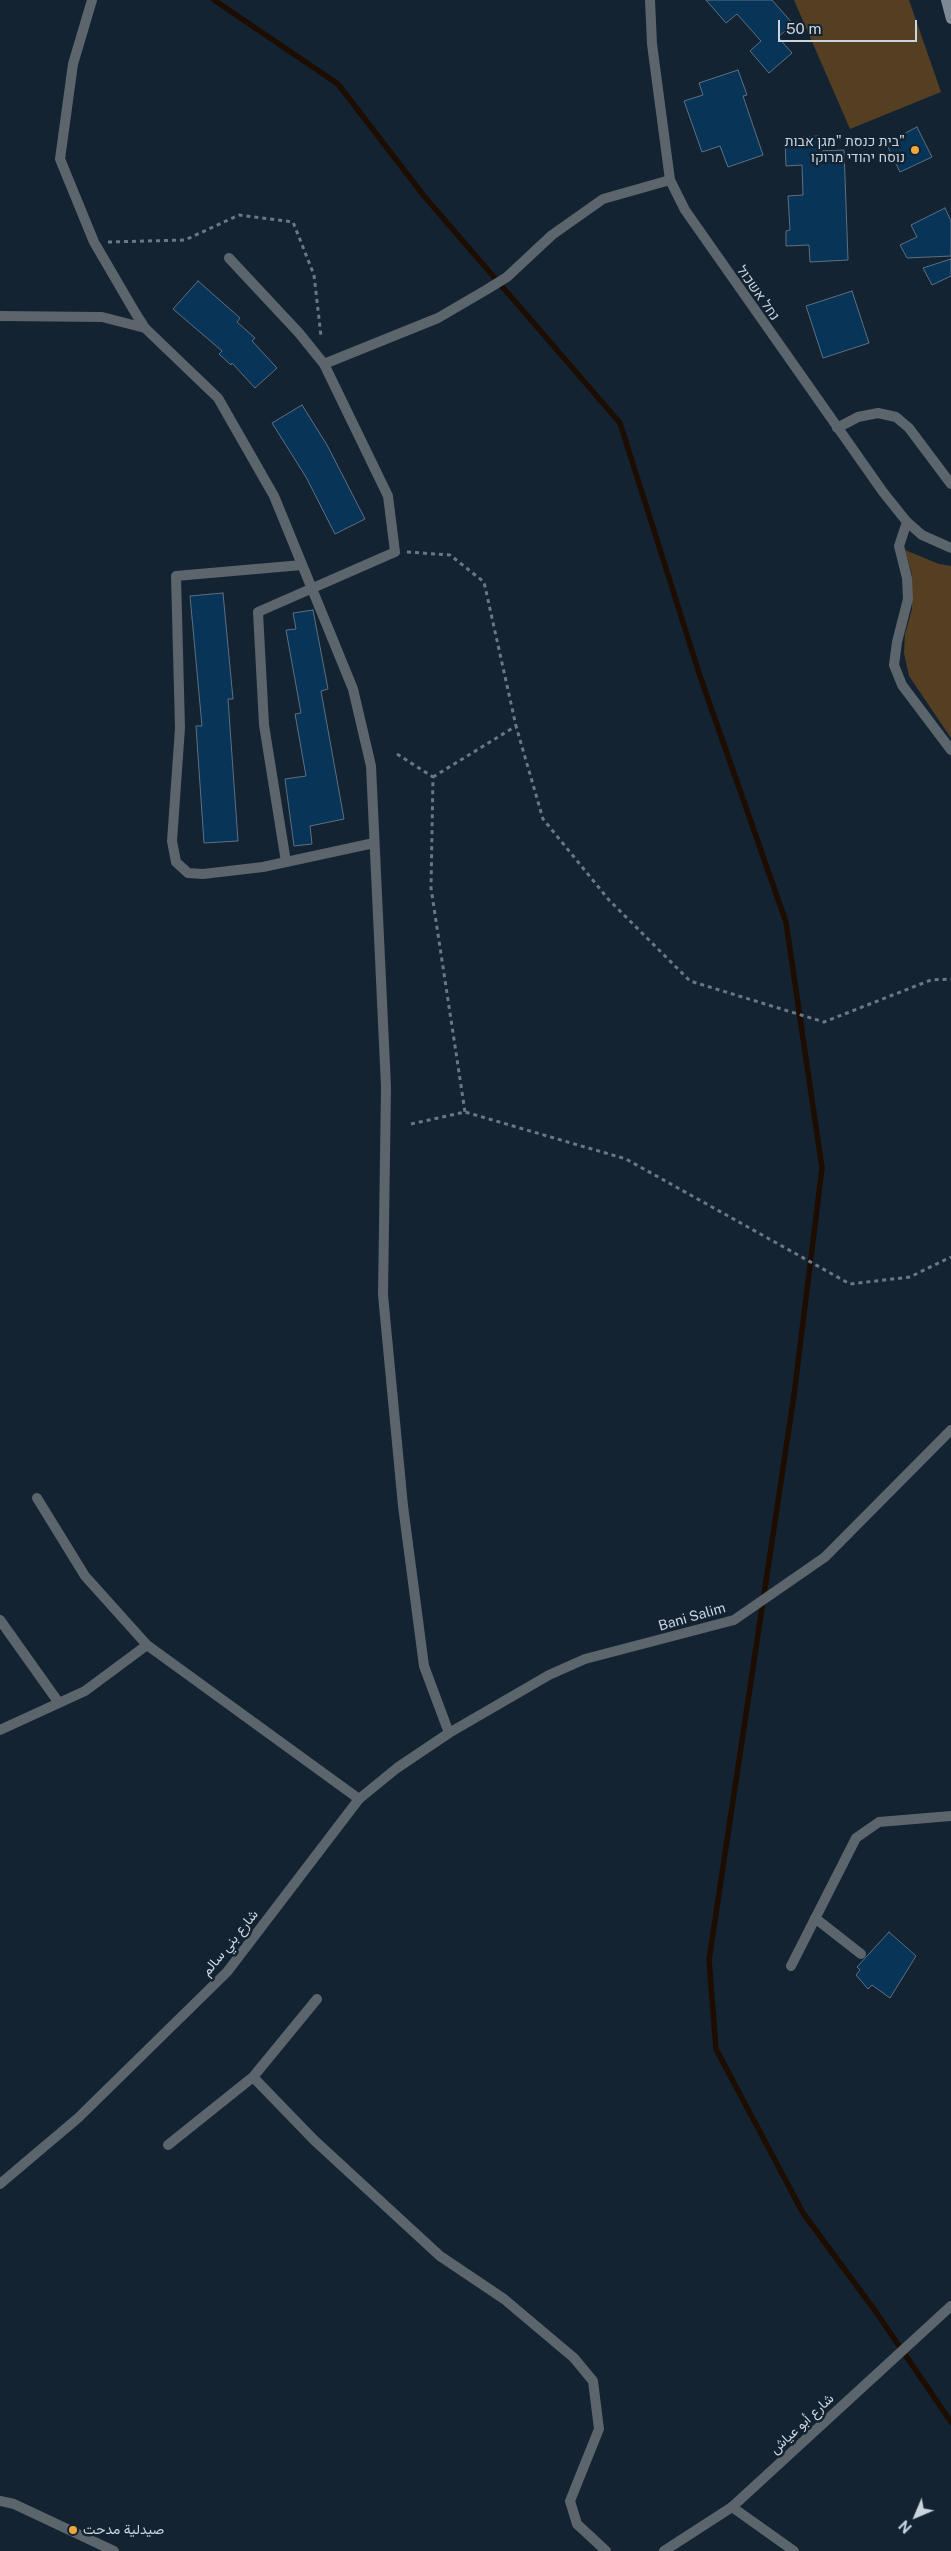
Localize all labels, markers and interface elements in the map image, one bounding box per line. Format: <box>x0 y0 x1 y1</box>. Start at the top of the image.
scale bar <box>781 10 920 42</box>
text: 50 m <box>786 20 821 37</box>
place label: בית כנסת "מגן אבות" נוסח יהודי מרוקו <box>785 134 905 166</box>
marker: בית כנסת "מגן אבות" נוסח יהודי מרוקו <box>909 144 921 156</box>
street label: נחל אשכול <box>733 262 783 324</box>
street label: Bani Salim <box>657 1599 727 1635</box>
street label: شارع بني سالم <box>198 1906 262 1980</box>
street label: شارع أبو عياش <box>767 2390 837 2458</box>
north arrow <box>891 2491 941 2541</box>
text: N <box>896 2517 915 2536</box>
place label: صيدلية مدحت <box>83 2522 164 2538</box>
marker: صيدلية مدحت <box>67 2524 79 2536</box>

